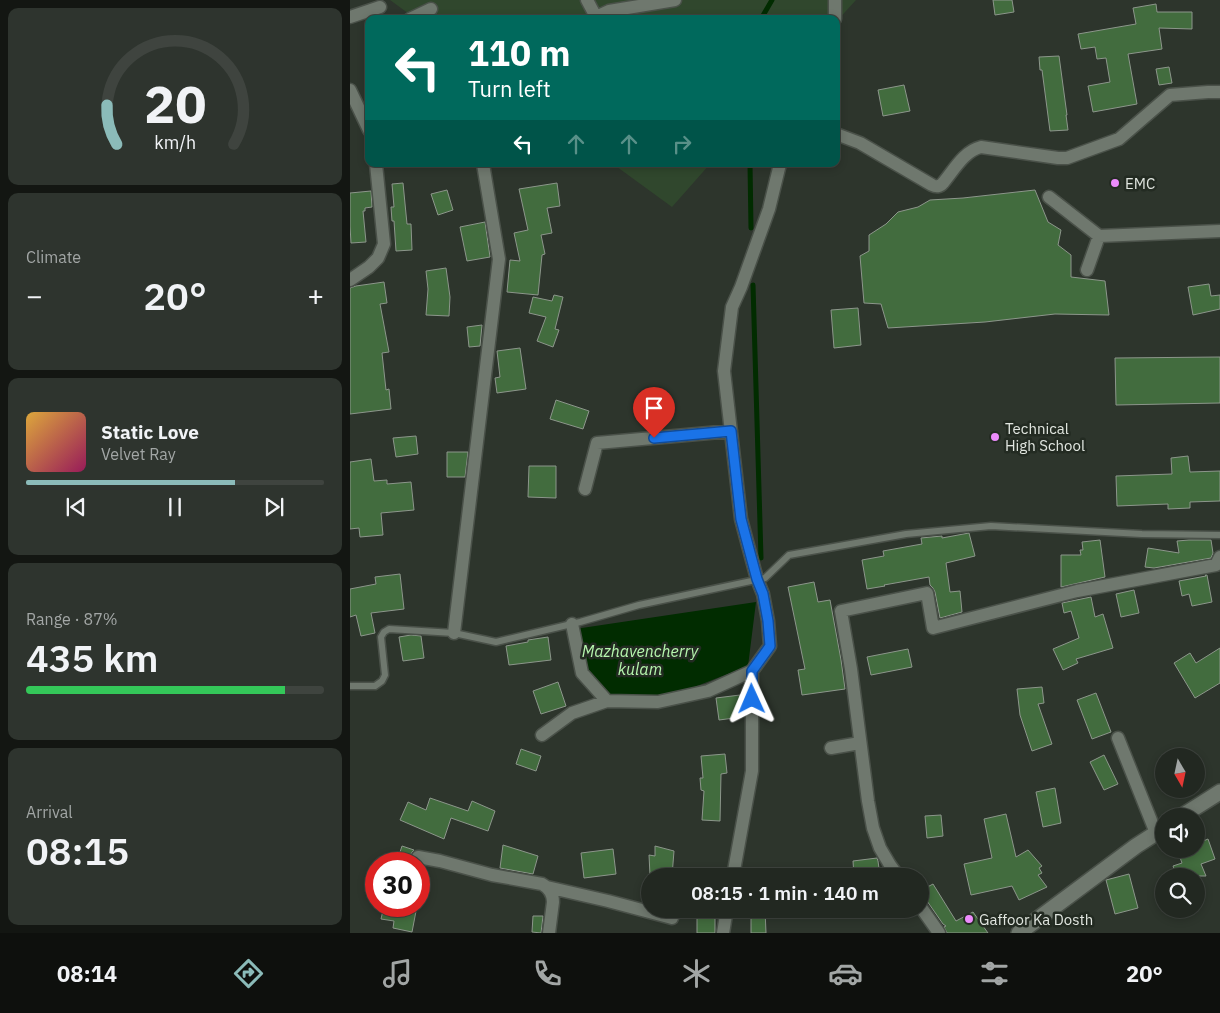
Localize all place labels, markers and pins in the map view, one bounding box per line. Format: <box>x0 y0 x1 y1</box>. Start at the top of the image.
place label: EMC <box>1125 174 1155 193</box>
marker: EMC <box>1109 177 1121 189</box>
pin <box>633 387 675 438</box>
place label: Technical High School <box>1005 419 1085 455</box>
marker: Technical High School <box>989 431 1001 443</box>
place label: Gaffoor Ka Dosth <box>979 910 1093 929</box>
marker: Gaffoor Ka Dosth <box>963 913 975 925</box>

